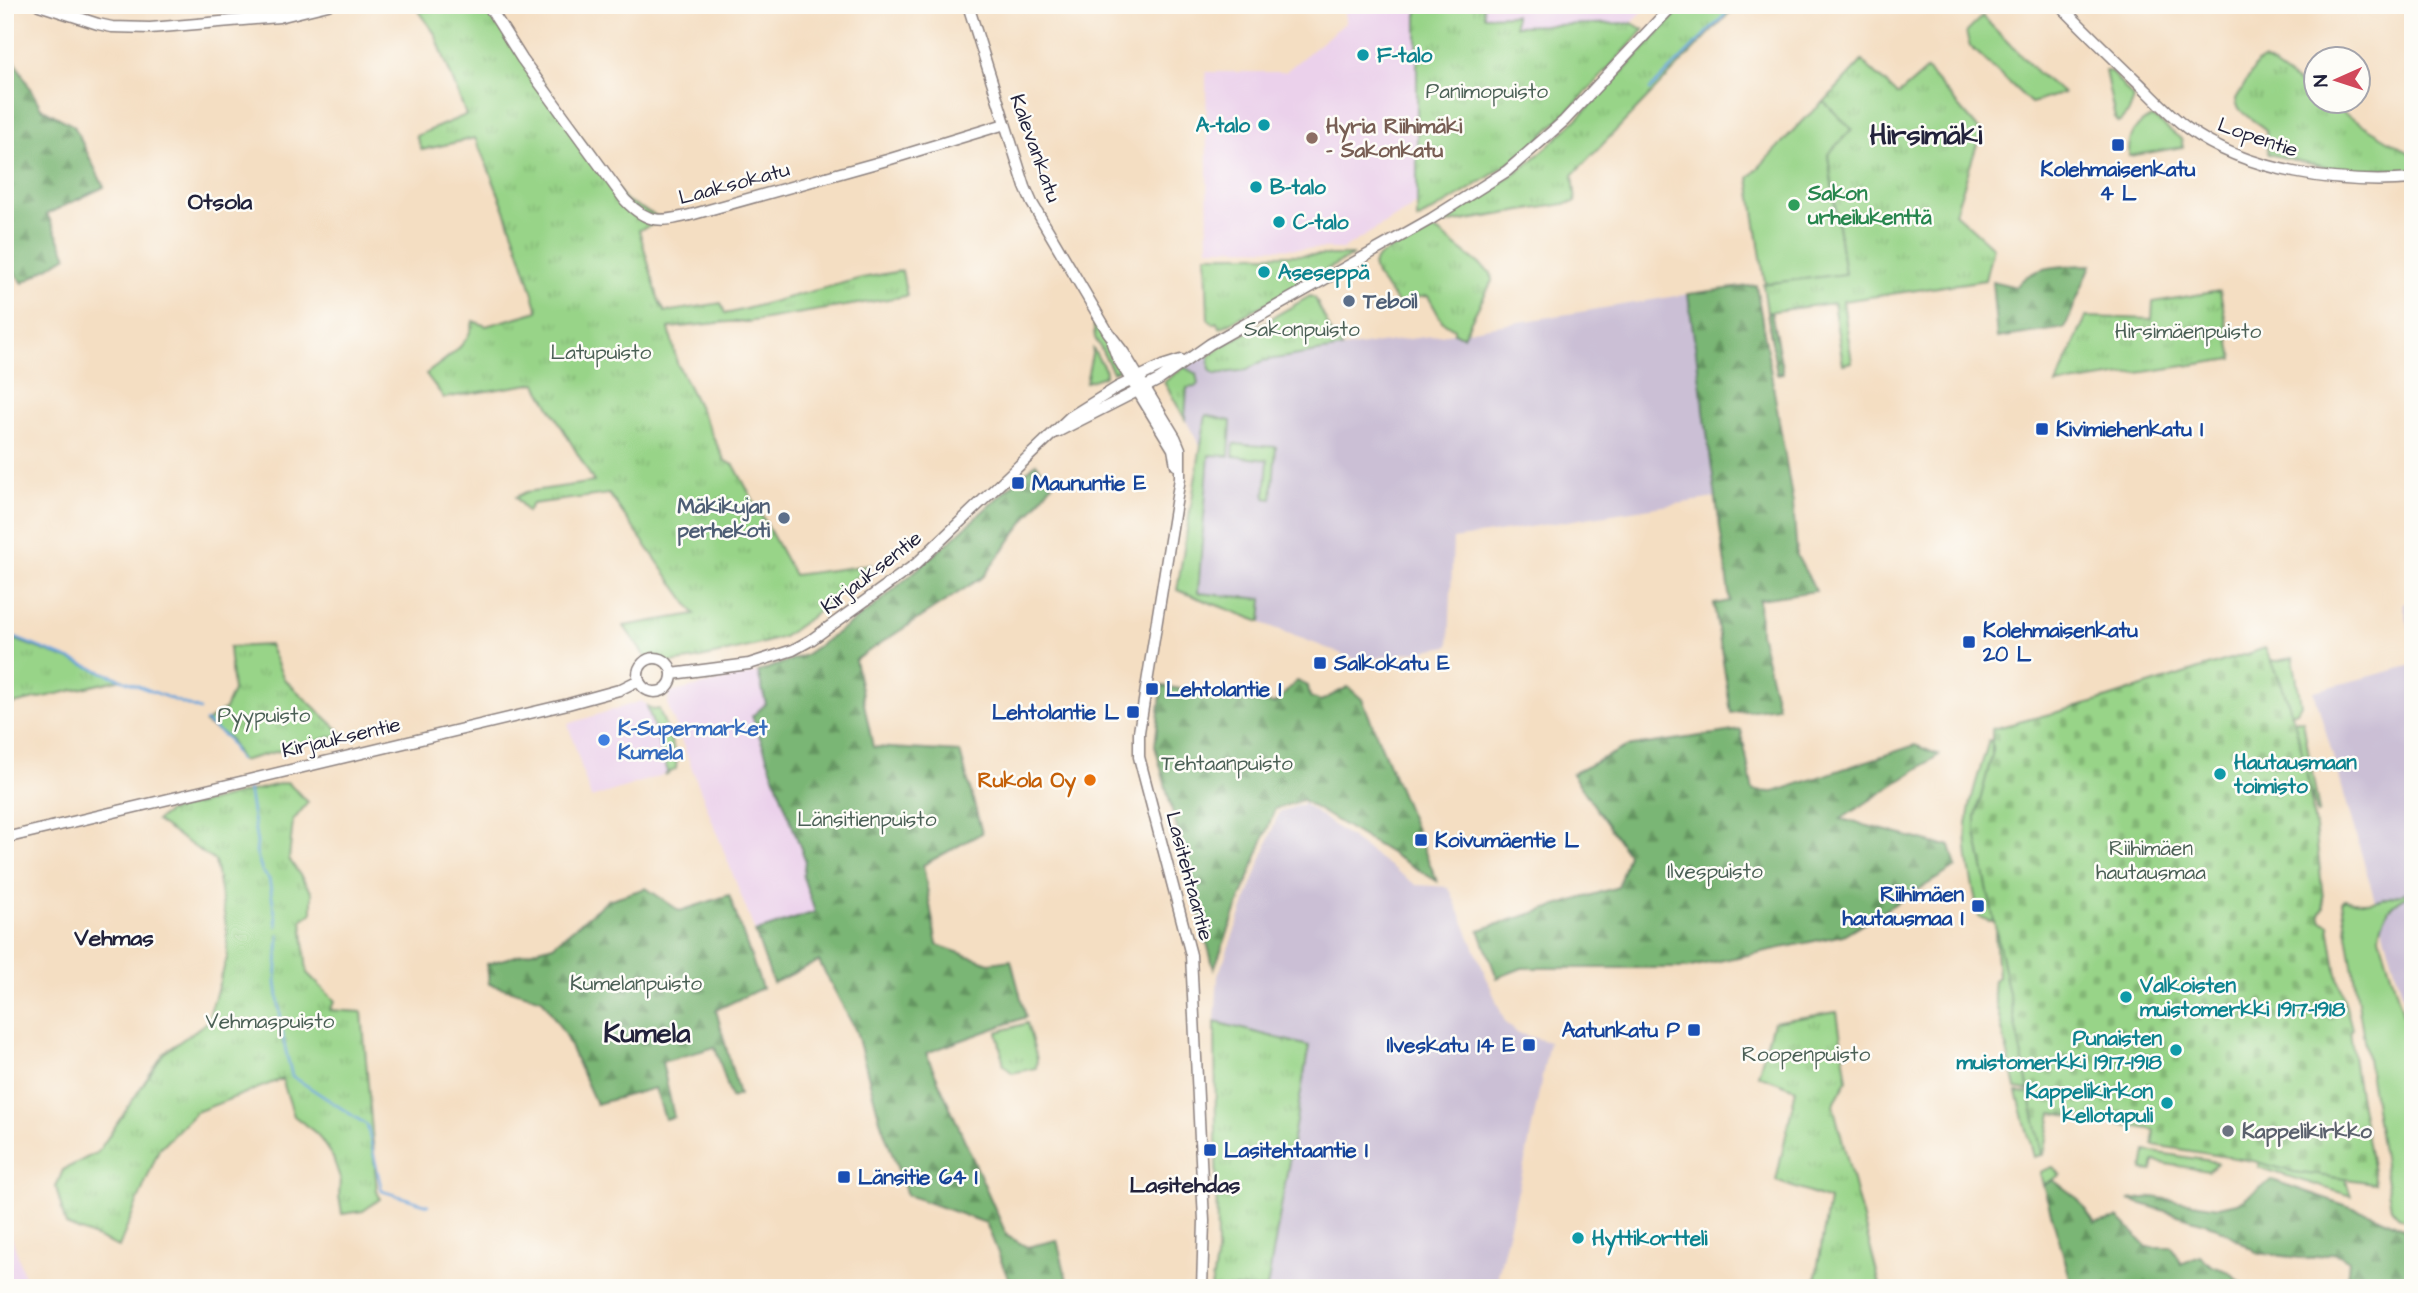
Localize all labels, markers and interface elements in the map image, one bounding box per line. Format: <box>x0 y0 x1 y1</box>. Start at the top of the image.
place label: F-talo <box>1377 41 1433 70</box>
north arrow <box>2302 46 2372 116</box>
marker: F-talo <box>1355 47 1371 63</box>
text: N <box>2308 74 2335 87</box>
park label: Panimopuisto <box>1426 77 1548 107</box>
street label: Kalevankatu <box>1003 90 1069 206</box>
street label: Lopentie <box>2214 110 2302 166</box>
place label: A-talo <box>1196 111 1250 140</box>
place label: Hyria Riihimäki - Sakonkatu <box>1326 112 1463 165</box>
district label: Hirsimäki <box>1870 116 1983 155</box>
marker: A-talo <box>1256 117 1272 133</box>
marker: Hyria Riihimäki - Sakonkatu <box>1304 130 1320 146</box>
marker: Kolehmaisenkatu 4 L <box>2110 137 2126 153</box>
street label: Laaksokatu <box>675 155 793 212</box>
place label: Kolehmaisenkatu 4 L <box>2041 155 2196 208</box>
place label: B-talo <box>1270 173 1326 202</box>
marker: B-talo <box>1248 179 1264 195</box>
place label: Sakon urheilukenttä <box>1807 179 1932 232</box>
district label: Otsola <box>188 186 253 218</box>
marker: Sakon urheilukenttä <box>1786 197 1802 213</box>
place label: C-talo <box>1293 208 1349 237</box>
marker: C-talo <box>1271 214 1287 230</box>
place label: Aseseppä <box>1278 258 1370 288</box>
marker: Aseseppä <box>1256 264 1272 280</box>
place label: Teboil <box>1362 287 1418 316</box>
marker: Teboil <box>1341 293 1357 309</box>
park label: Sakonpuisto <box>1244 315 1360 345</box>
park label: Hirsimäenpuisto <box>2115 317 2261 347</box>
park label: Latupuisto <box>551 338 652 368</box>
place label: Kivimiehenkatu I <box>2056 415 2203 444</box>
marker: Kivimiehenkatu I <box>2034 421 2050 437</box>
place label: Maununtie E <box>1032 469 1147 498</box>
marker: Maununtie E <box>1010 475 1026 491</box>
place label: Mäkikujan perhekoti <box>677 492 771 546</box>
marker: Mäkikujan perhekoti <box>776 510 792 526</box>
street label: Kirjauksentie <box>815 524 928 621</box>
place label: Kolehmaisenkatu 20 L <box>1982 616 2138 669</box>
marker: Kolehmaisenkatu 20 L <box>1961 634 1977 650</box>
place label: Salkokatu E <box>1333 649 1450 678</box>
marker: Salkokatu E <box>1312 655 1328 671</box>
place label: Lehtolantie I <box>1166 675 1282 704</box>
marker: Lehtolantie I <box>1144 681 1160 697</box>
place label: Lehtolantie L <box>992 698 1119 727</box>
park label: Pyypuisto <box>218 701 311 732</box>
marker: Lehtolantie L <box>1125 704 1141 720</box>
street label: Kirjauksentie <box>279 710 403 765</box>
place label: K-Supermarket Kumela <box>618 714 768 767</box>
marker: K-Supermarket Kumela <box>596 732 612 748</box>
place label: Hautausmaan toimisto <box>2233 748 2357 801</box>
park label: Tehtaanpuisto <box>1161 749 1293 779</box>
place label: Rukola Oy <box>978 766 1076 798</box>
marker: Hautausmaan toimisto <box>2212 766 2228 782</box>
marker: Rukola Oy <box>1082 772 1098 788</box>
park label: Länsitienpuisto <box>797 805 937 835</box>
street label: Lasitehtaantie <box>1158 808 1221 944</box>
place label: Koivumäentie L <box>1435 826 1580 855</box>
marker: Koivumäentie L <box>1413 832 1429 848</box>
park label: Riihimäen hautausmaa <box>2096 834 2206 887</box>
park label: Ilvespuisto <box>1667 857 1763 887</box>
place label: Riihimäen hautausmaa I <box>1843 880 1964 933</box>
marker: Riihimäen hautausmaa I <box>1970 898 1986 914</box>
district label: Vehmas <box>73 922 154 954</box>
park label: Kumelanpuisto <box>570 969 702 999</box>
place label: Valkoisten muistomerkki 1917-1918 <box>2139 971 2346 1024</box>
marker: Valkoisten muistomerkki 1917-1918 <box>2118 989 2134 1005</box>
park label: Vehmaspuisto <box>206 1007 335 1037</box>
district label: Kumela <box>604 1014 691 1053</box>
place label: Aatunkatu P <box>1562 1016 1681 1045</box>
marker: Aatunkatu P <box>1686 1022 1702 1038</box>
place label: Punaisten muistomerkki 1917-1918 <box>1957 1024 2162 1077</box>
place label: Ilveskatu 14 E <box>1387 1031 1516 1060</box>
marker: Ilveskatu 14 E <box>1521 1037 1537 1053</box>
park label: Roopenpuisto <box>1742 1040 1870 1070</box>
marker: Punaisten muistomerkki 1917-1918 <box>2168 1042 2184 1058</box>
place label: Kappelikirkon kellotapuli <box>2026 1077 2154 1131</box>
marker: Kappelikirkon kellotapuli <box>2159 1095 2175 1111</box>
place label: Kappelikirkko <box>2242 1117 2372 1147</box>
marker: Kappelikirkko <box>2220 1123 2236 1139</box>
place label: Lasitehtaantie I <box>1224 1136 1368 1165</box>
marker: Lasitehtaantie I <box>1202 1142 1218 1158</box>
place label: Länsitie 64 I <box>858 1163 978 1192</box>
marker: Länsitie 64 I <box>836 1169 852 1185</box>
district label: Lasitehdas <box>1130 1169 1241 1201</box>
place label: Hyttikortteli <box>1592 1224 1708 1256</box>
marker: Hyttikortteli <box>1570 1230 1586 1246</box>

